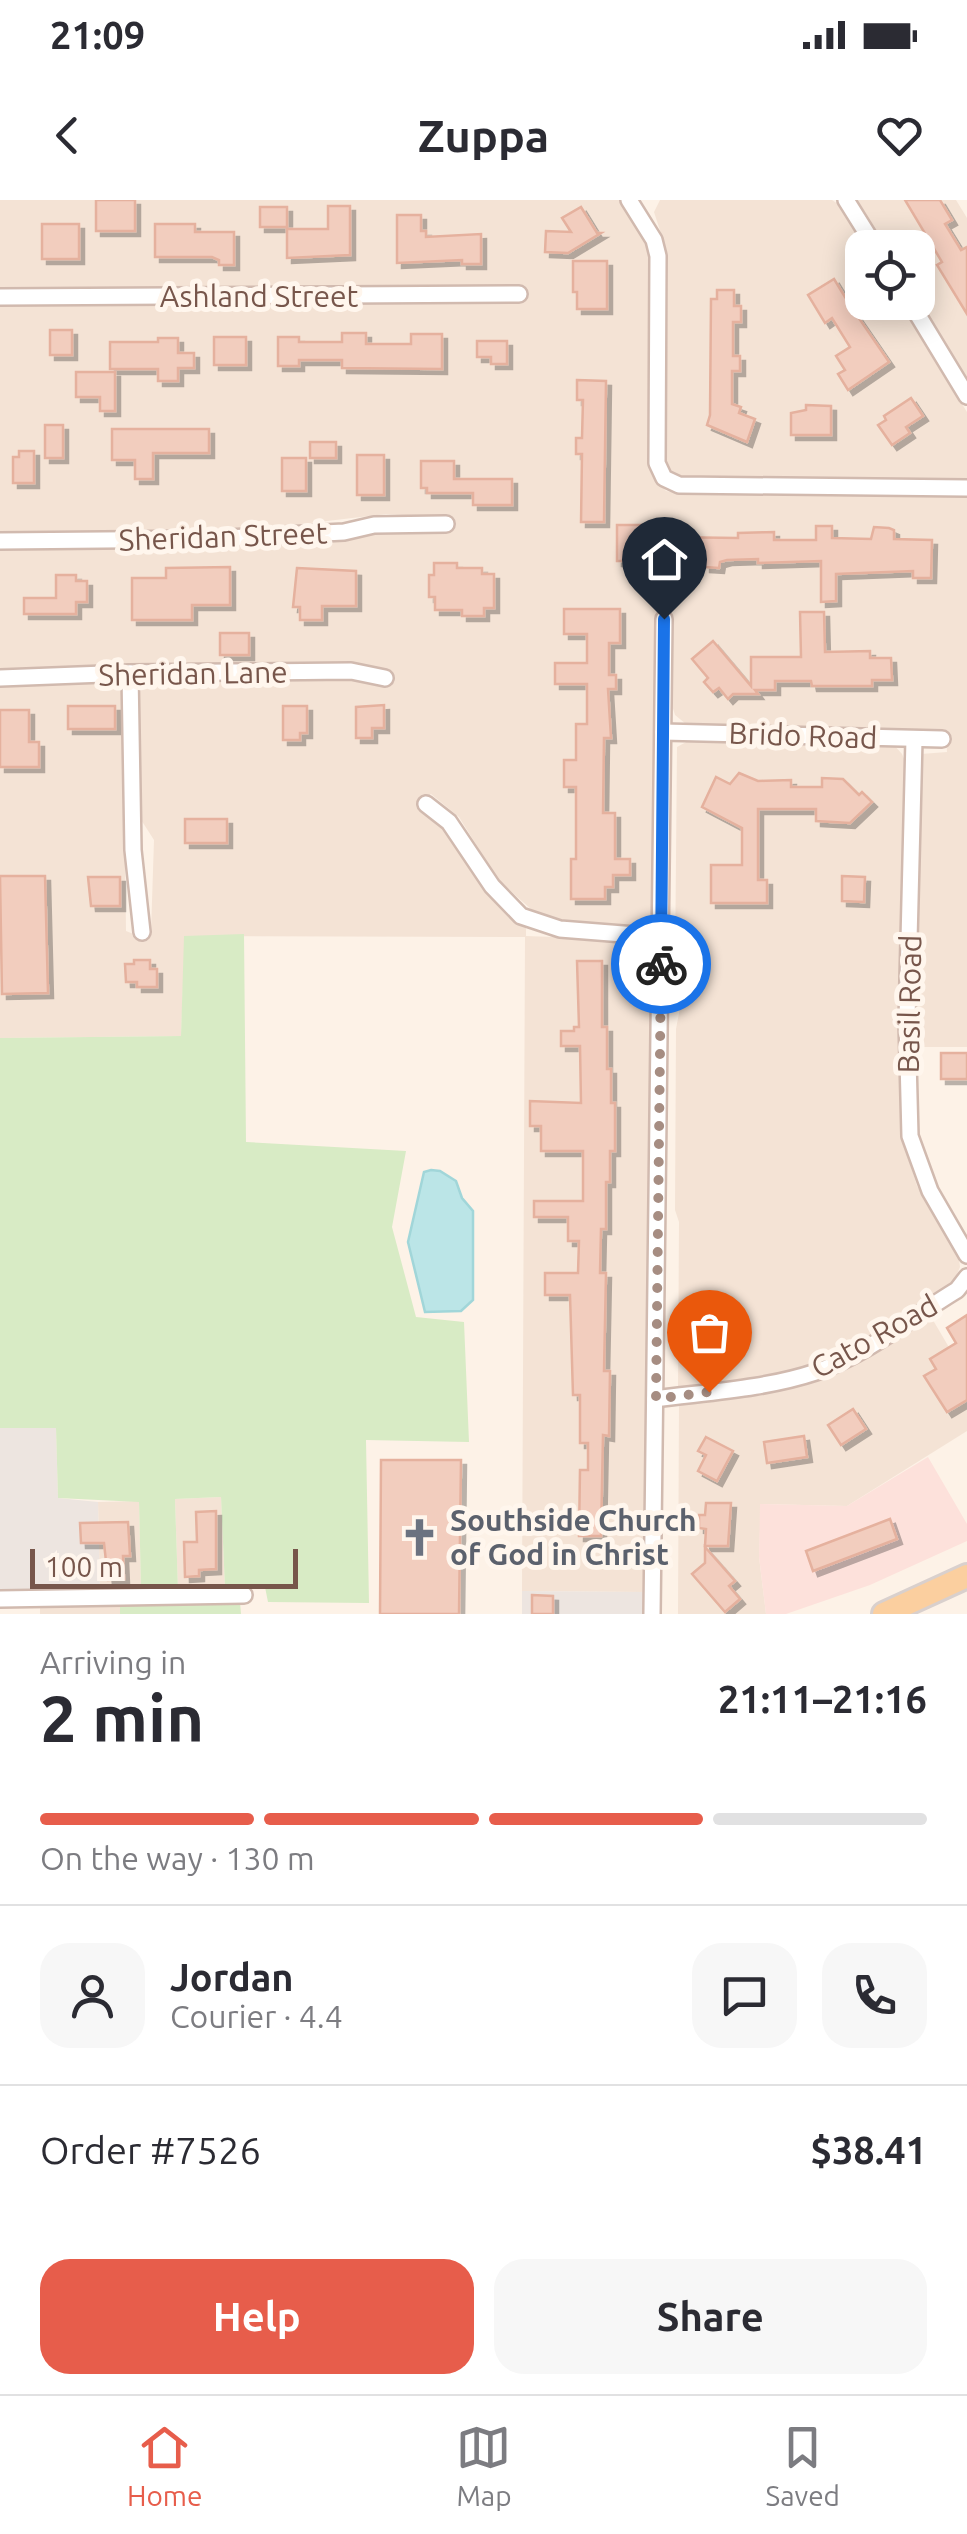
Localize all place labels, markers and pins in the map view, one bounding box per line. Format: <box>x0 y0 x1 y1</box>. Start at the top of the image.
pin <box>622 517 707 620</box>
pin <box>667 1290 752 1393</box>
place label: Southside Church of God in Christ <box>450 1503 697 1571</box>
church icon: Southside Church of God in Christ <box>399 1516 441 1558</box>

